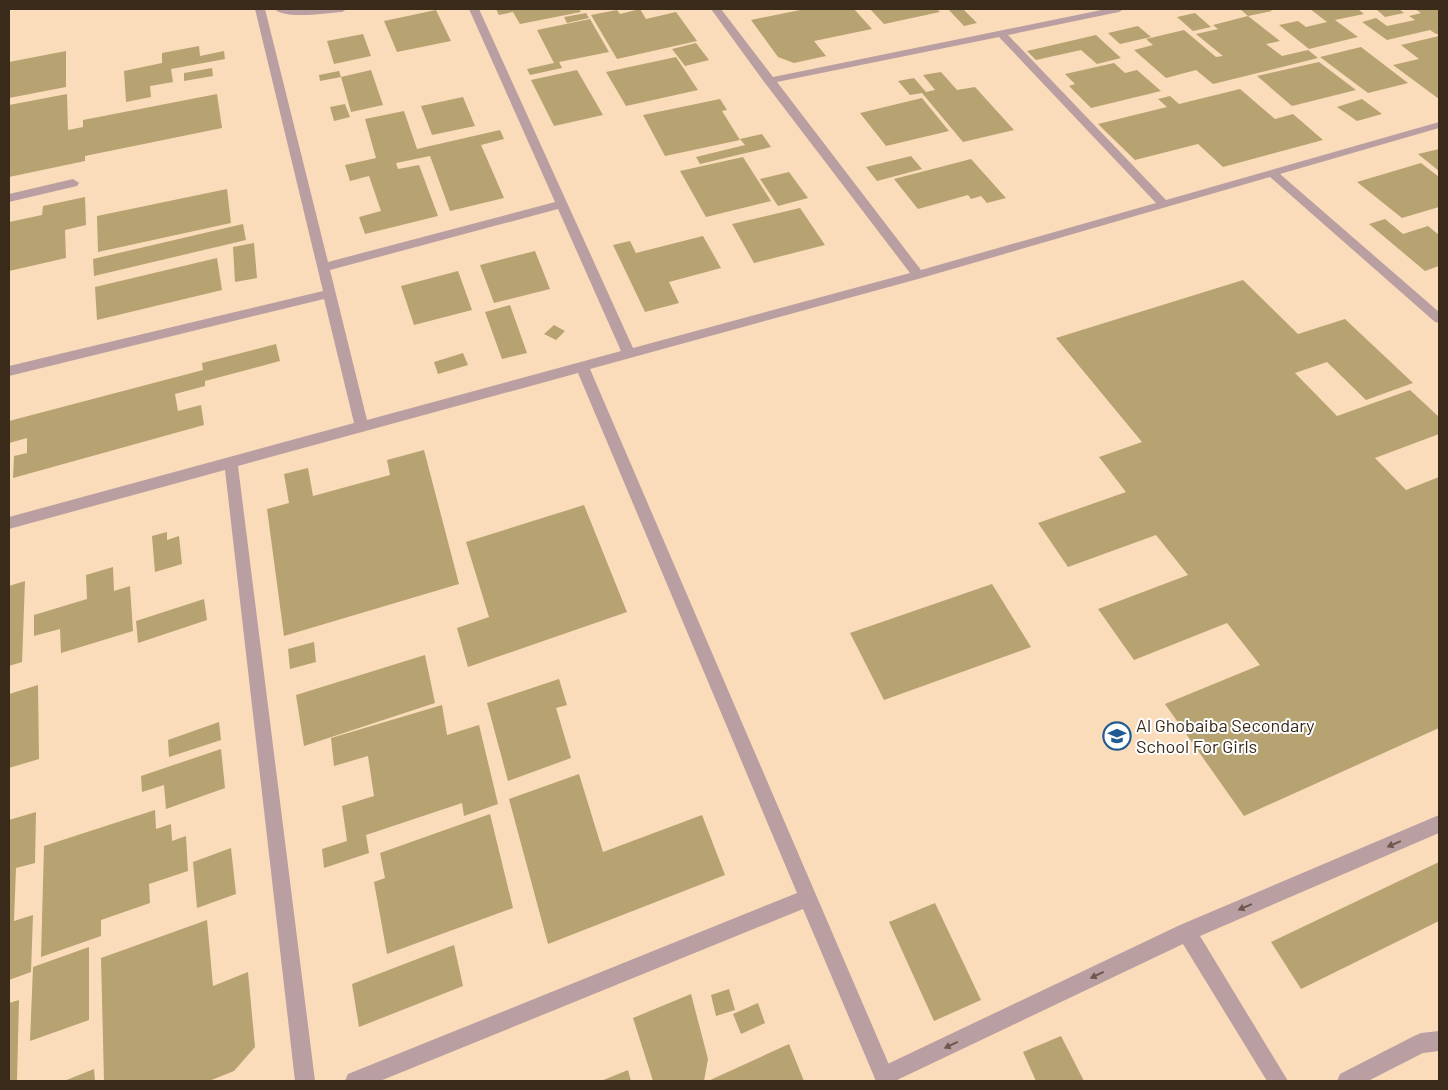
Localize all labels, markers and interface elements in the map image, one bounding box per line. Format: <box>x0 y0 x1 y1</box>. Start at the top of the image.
place label: Al Ghobaiba Secondary School For Girls <box>1136 714 1315 757</box>
school or university icon: Al Ghobaiba Secondary School For Girls <box>1102 721 1132 751</box>
one-way arrow <box>1387 840 1401 848</box>
one-way arrow <box>1238 904 1252 912</box>
one-way arrow <box>1090 971 1104 979</box>
one-way arrow <box>943 1041 958 1049</box>

